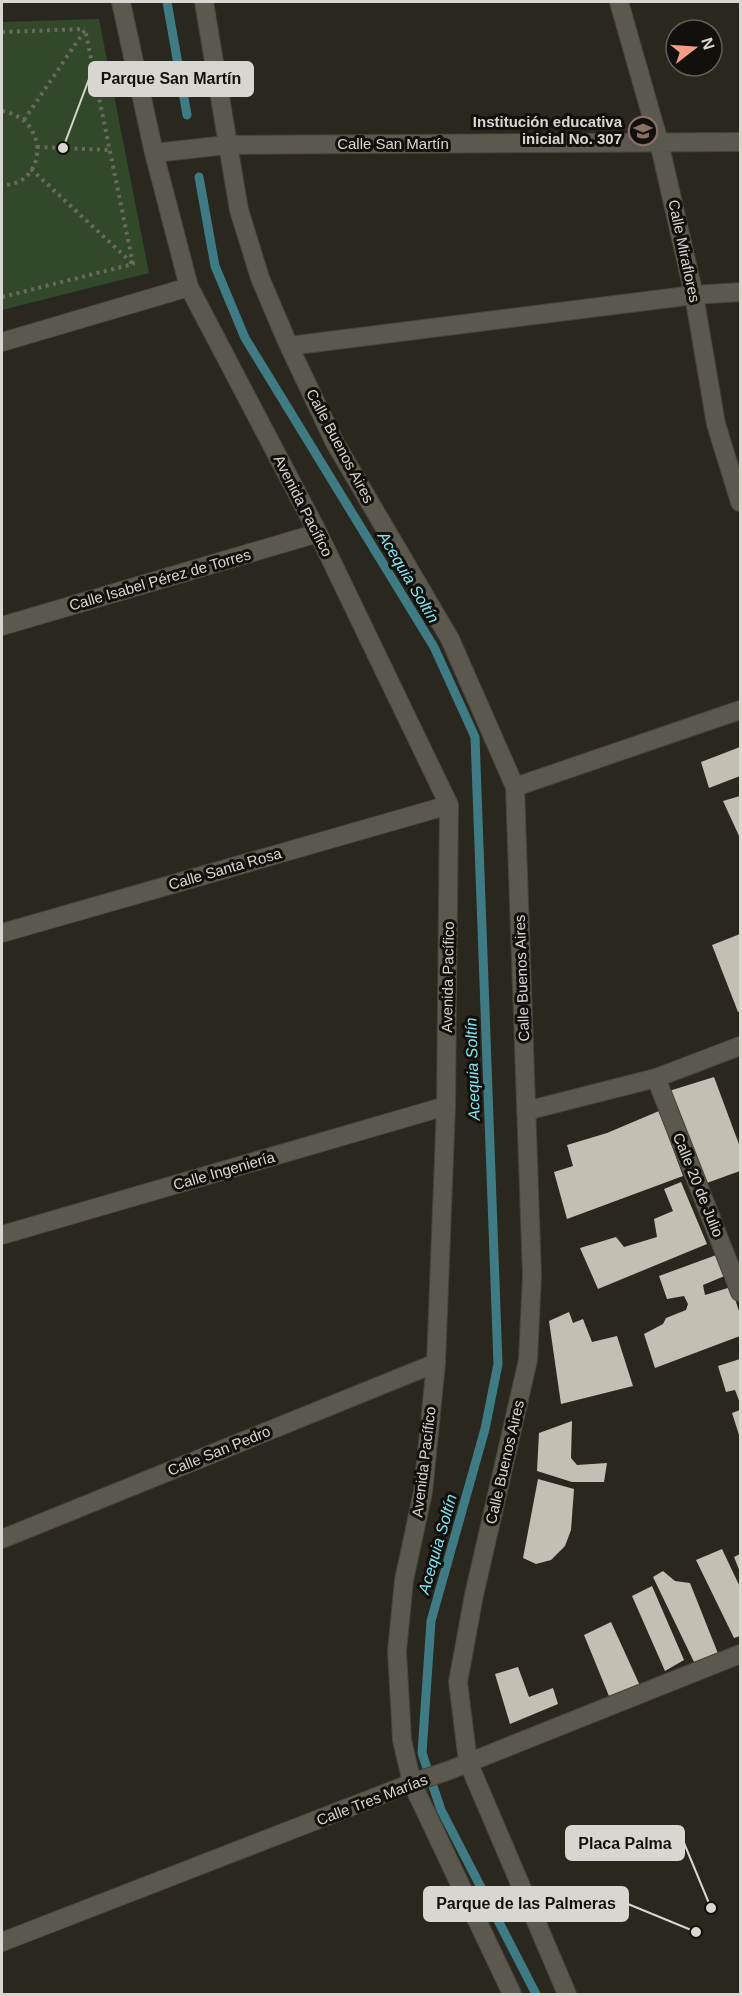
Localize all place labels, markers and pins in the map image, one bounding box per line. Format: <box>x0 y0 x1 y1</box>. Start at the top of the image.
callout: Parque San Martín <box>89 62 253 96</box>
place label: Institución educativa inicial No. 307 <box>473 113 623 147</box>
school or university icon: Institución educativa inicial No. 307 <box>627 115 659 147</box>
callout: Placa Palma <box>566 1826 684 1860</box>
callout: Parque de las Palmeras <box>424 1887 628 1921</box>

